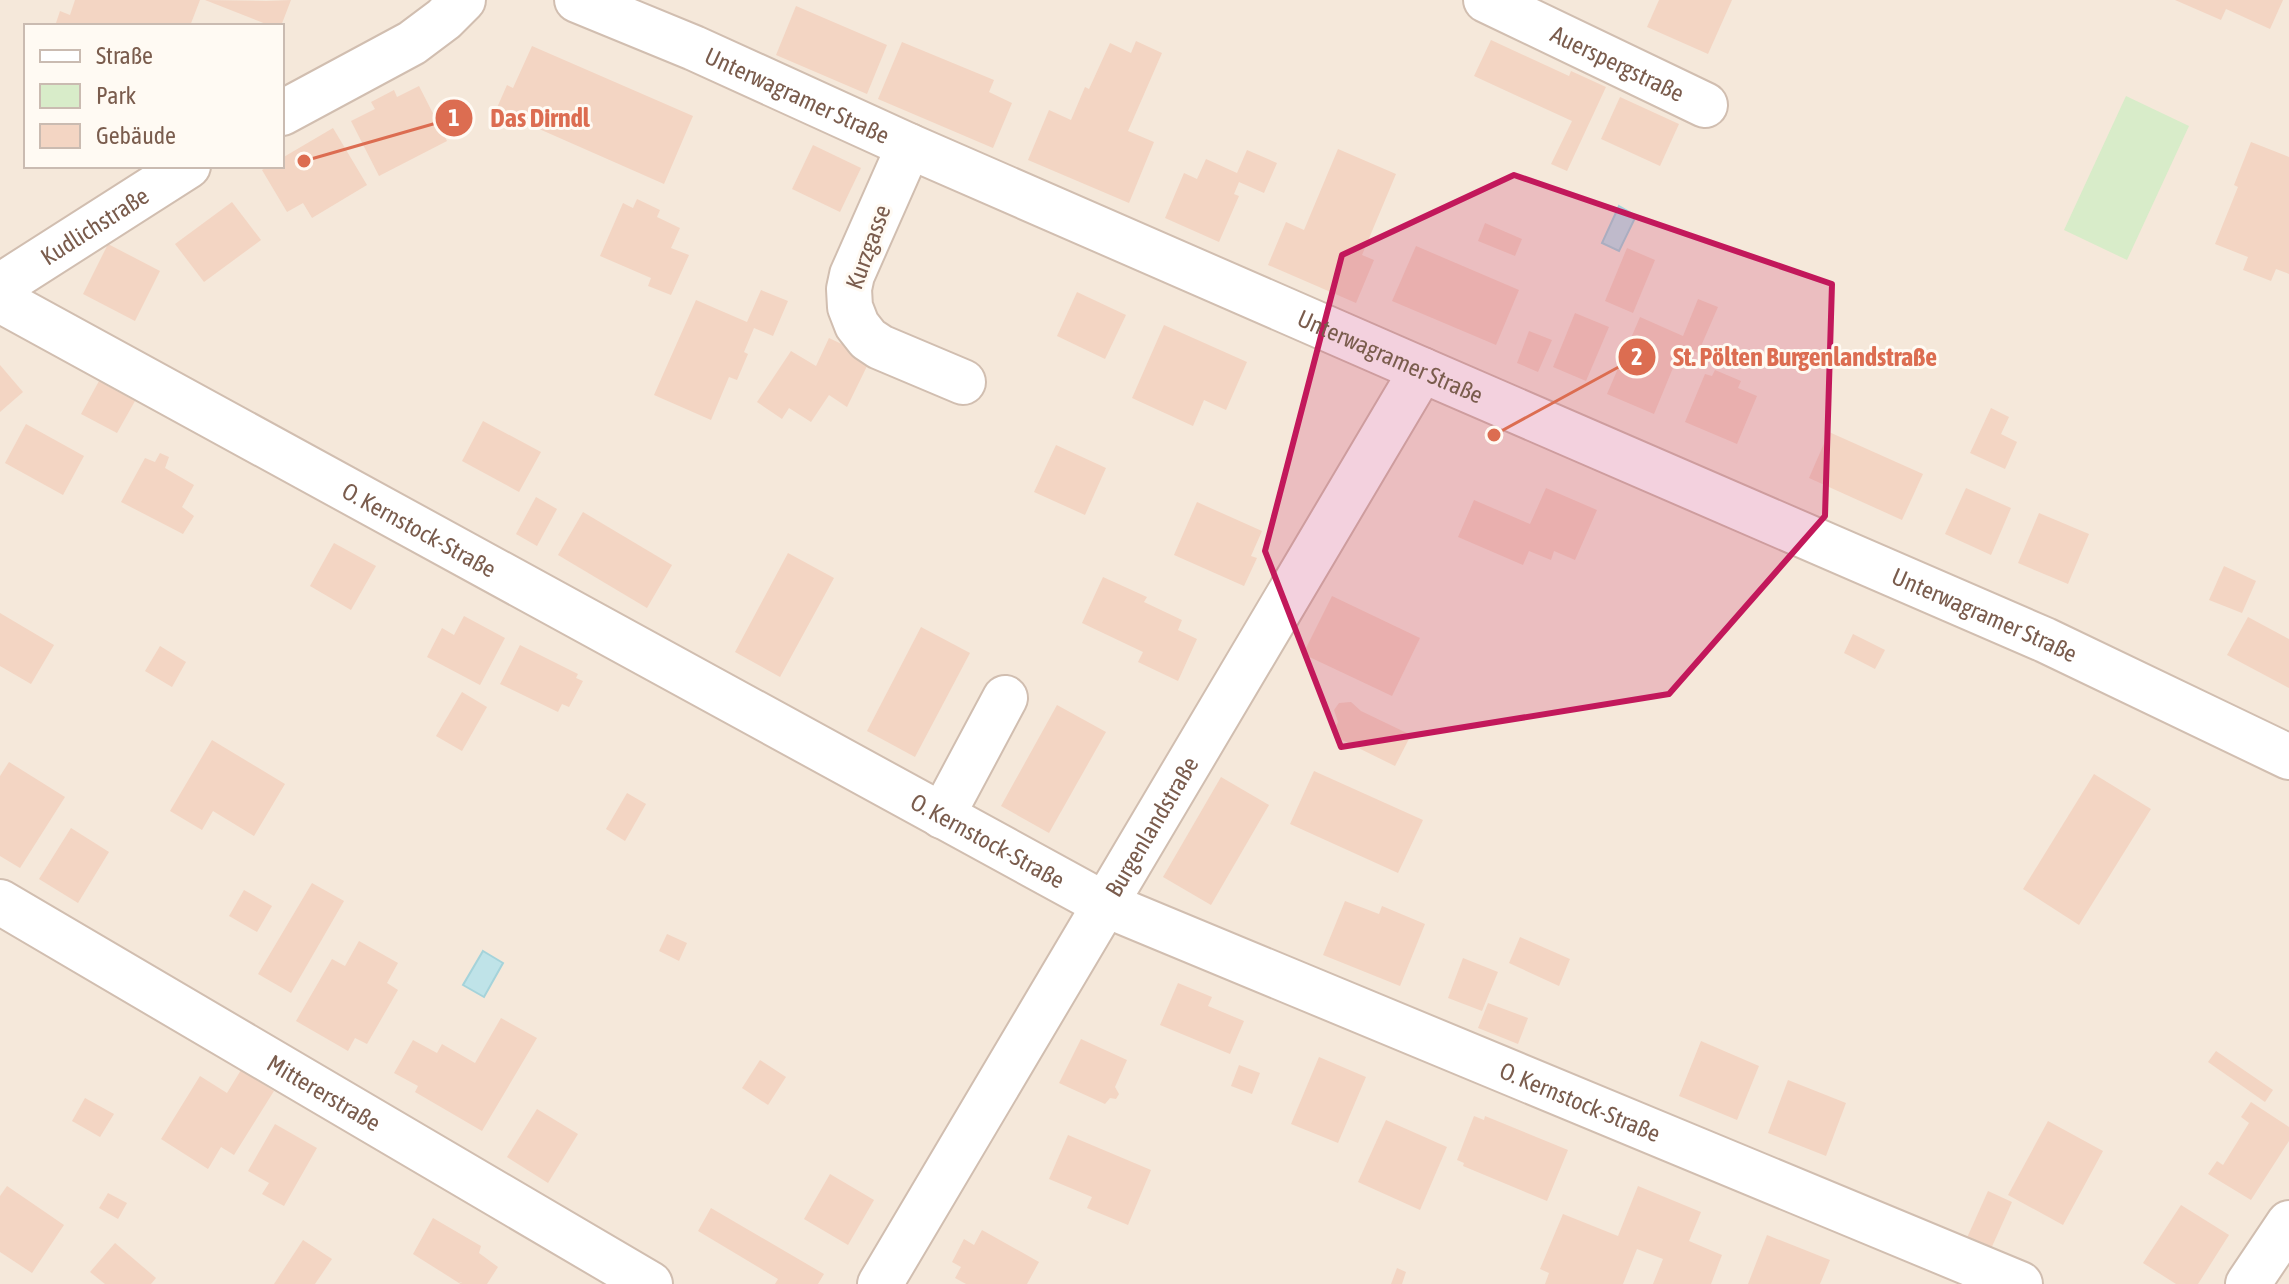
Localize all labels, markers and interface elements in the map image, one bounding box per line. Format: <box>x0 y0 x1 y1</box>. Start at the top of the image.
street label: Auerspergstraße <box>1547 20 1689 106</box>
legend <box>24 24 284 168</box>
street label: Unterwagramer Straße <box>701 41 894 149</box>
text: Straße <box>96 42 153 69</box>
text: Park <box>96 82 137 109</box>
callout: Das Dirndl <box>434 93 605 143</box>
text: Das Dirndl <box>490 103 591 133</box>
text: 1 <box>448 104 460 131</box>
text: Gebäude <box>96 122 176 149</box>
street label: Kudlichstraße <box>36 181 153 270</box>
street label: Kurzgasse <box>840 201 896 293</box>
street label: Unterwagramer Straße <box>1294 304 1487 408</box>
callout: St. Pölten Burgenlandstraße <box>1617 332 1953 382</box>
text: St. Pölten Burgenlandstraße <box>1673 342 1937 372</box>
text: 2 <box>1631 343 1643 370</box>
street label: O. Kernstock-Straße <box>338 477 501 582</box>
street label: Unterwagramer Straße <box>1888 562 2082 667</box>
street label: Burgenlandstraße <box>1100 752 1203 901</box>
street label: O. Kernstock-Straße <box>906 788 1069 893</box>
street label: Mittererstraße <box>263 1049 386 1136</box>
street label: O. Kernstock-Straße <box>1496 1056 1664 1147</box>

